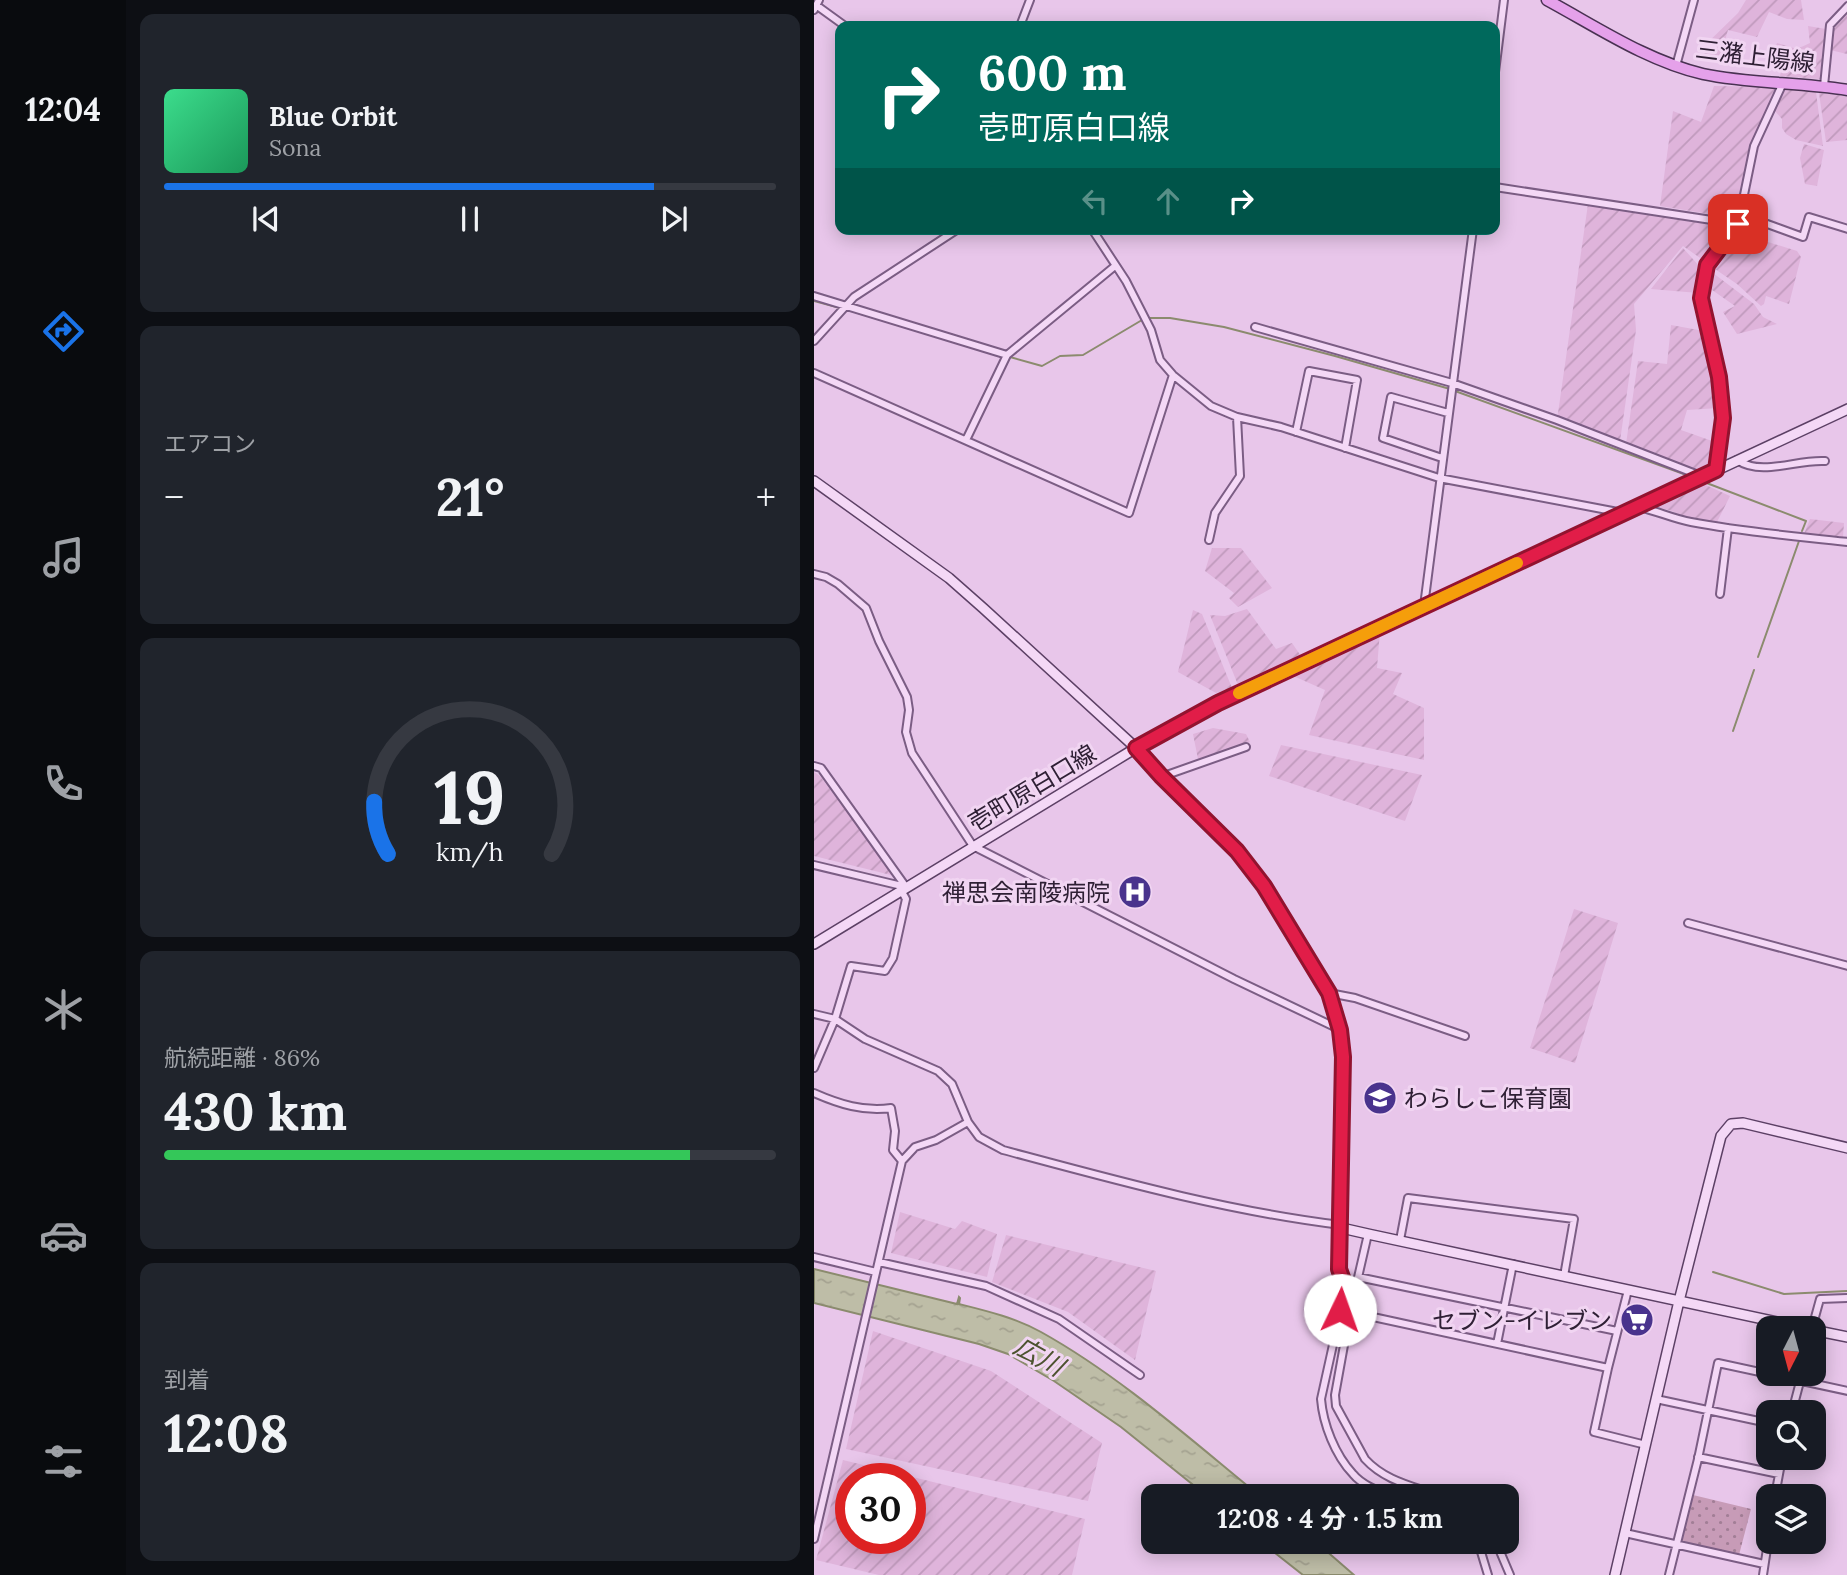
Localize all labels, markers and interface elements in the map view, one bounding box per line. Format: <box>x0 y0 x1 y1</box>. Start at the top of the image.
street label: 三潴上陽線 <box>1694 33 1816 79</box>
text: 600 m <box>978 41 1126 103</box>
icon: right <box>863 49 954 140</box>
text: 12:04 <box>25 89 101 130</box>
text: Blue Orbit <box>269 100 397 133</box>
text: 壱町原白口線 <box>978 107 1170 148</box>
text: Sona <box>269 133 321 162</box>
icon: left <box>1076 182 1114 220</box>
icon: ahead <box>1149 182 1187 220</box>
icon: right <box>1222 182 1260 220</box>
pin <box>1708 194 1768 254</box>
icon: previous <box>247 200 285 238</box>
icon: pause <box>451 200 489 238</box>
icon: next <box>655 200 693 238</box>
icon: arrive <box>1719 205 1757 243</box>
icon: directions <box>39 307 88 356</box>
text: エアコン <box>164 429 256 458</box>
text: 21° <box>436 464 504 530</box>
text: − <box>164 473 184 521</box>
text: + <box>756 473 776 521</box>
icon: music <box>39 533 88 582</box>
street label: 壱町原白口線 <box>962 738 1102 838</box>
text: 19 <box>434 751 506 844</box>
icon: phone <box>39 759 88 808</box>
text: km/h <box>436 835 504 867</box>
hospital icon: 禅思会南陵病院 <box>1116 873 1154 911</box>
place label: 禅思会南陵病院 <box>942 877 1110 908</box>
icon: climate <box>39 985 88 1034</box>
text: 航続距離 · 86% <box>164 1043 320 1072</box>
text: 430 km <box>164 1078 347 1144</box>
school or university icon: わらしこ保育園 <box>1361 1079 1399 1117</box>
place label: わらしこ保育園 <box>1404 1083 1572 1114</box>
icon: car <box>39 1211 88 1260</box>
position arrow <box>1303 1273 1377 1347</box>
supermarket icon: セブン-イレブン <box>1618 1301 1656 1339</box>
place label: セブン-イレブン <box>1432 1305 1612 1336</box>
north arrow <box>1756 1316 1826 1386</box>
map controls <box>1756 1316 1826 1554</box>
water label: 広川 <box>1008 1329 1072 1384</box>
text: 到着 <box>164 1365 210 1394</box>
text: 12:08 <box>164 1400 289 1466</box>
button: search <box>1756 1400 1826 1470</box>
icon: filters <box>39 1437 88 1486</box>
speed limit sign: 30 <box>835 1463 926 1554</box>
button: layers <box>1756 1484 1826 1554</box>
text: 12:08 · 4 分 · 1.5 km <box>1217 1502 1443 1535</box>

